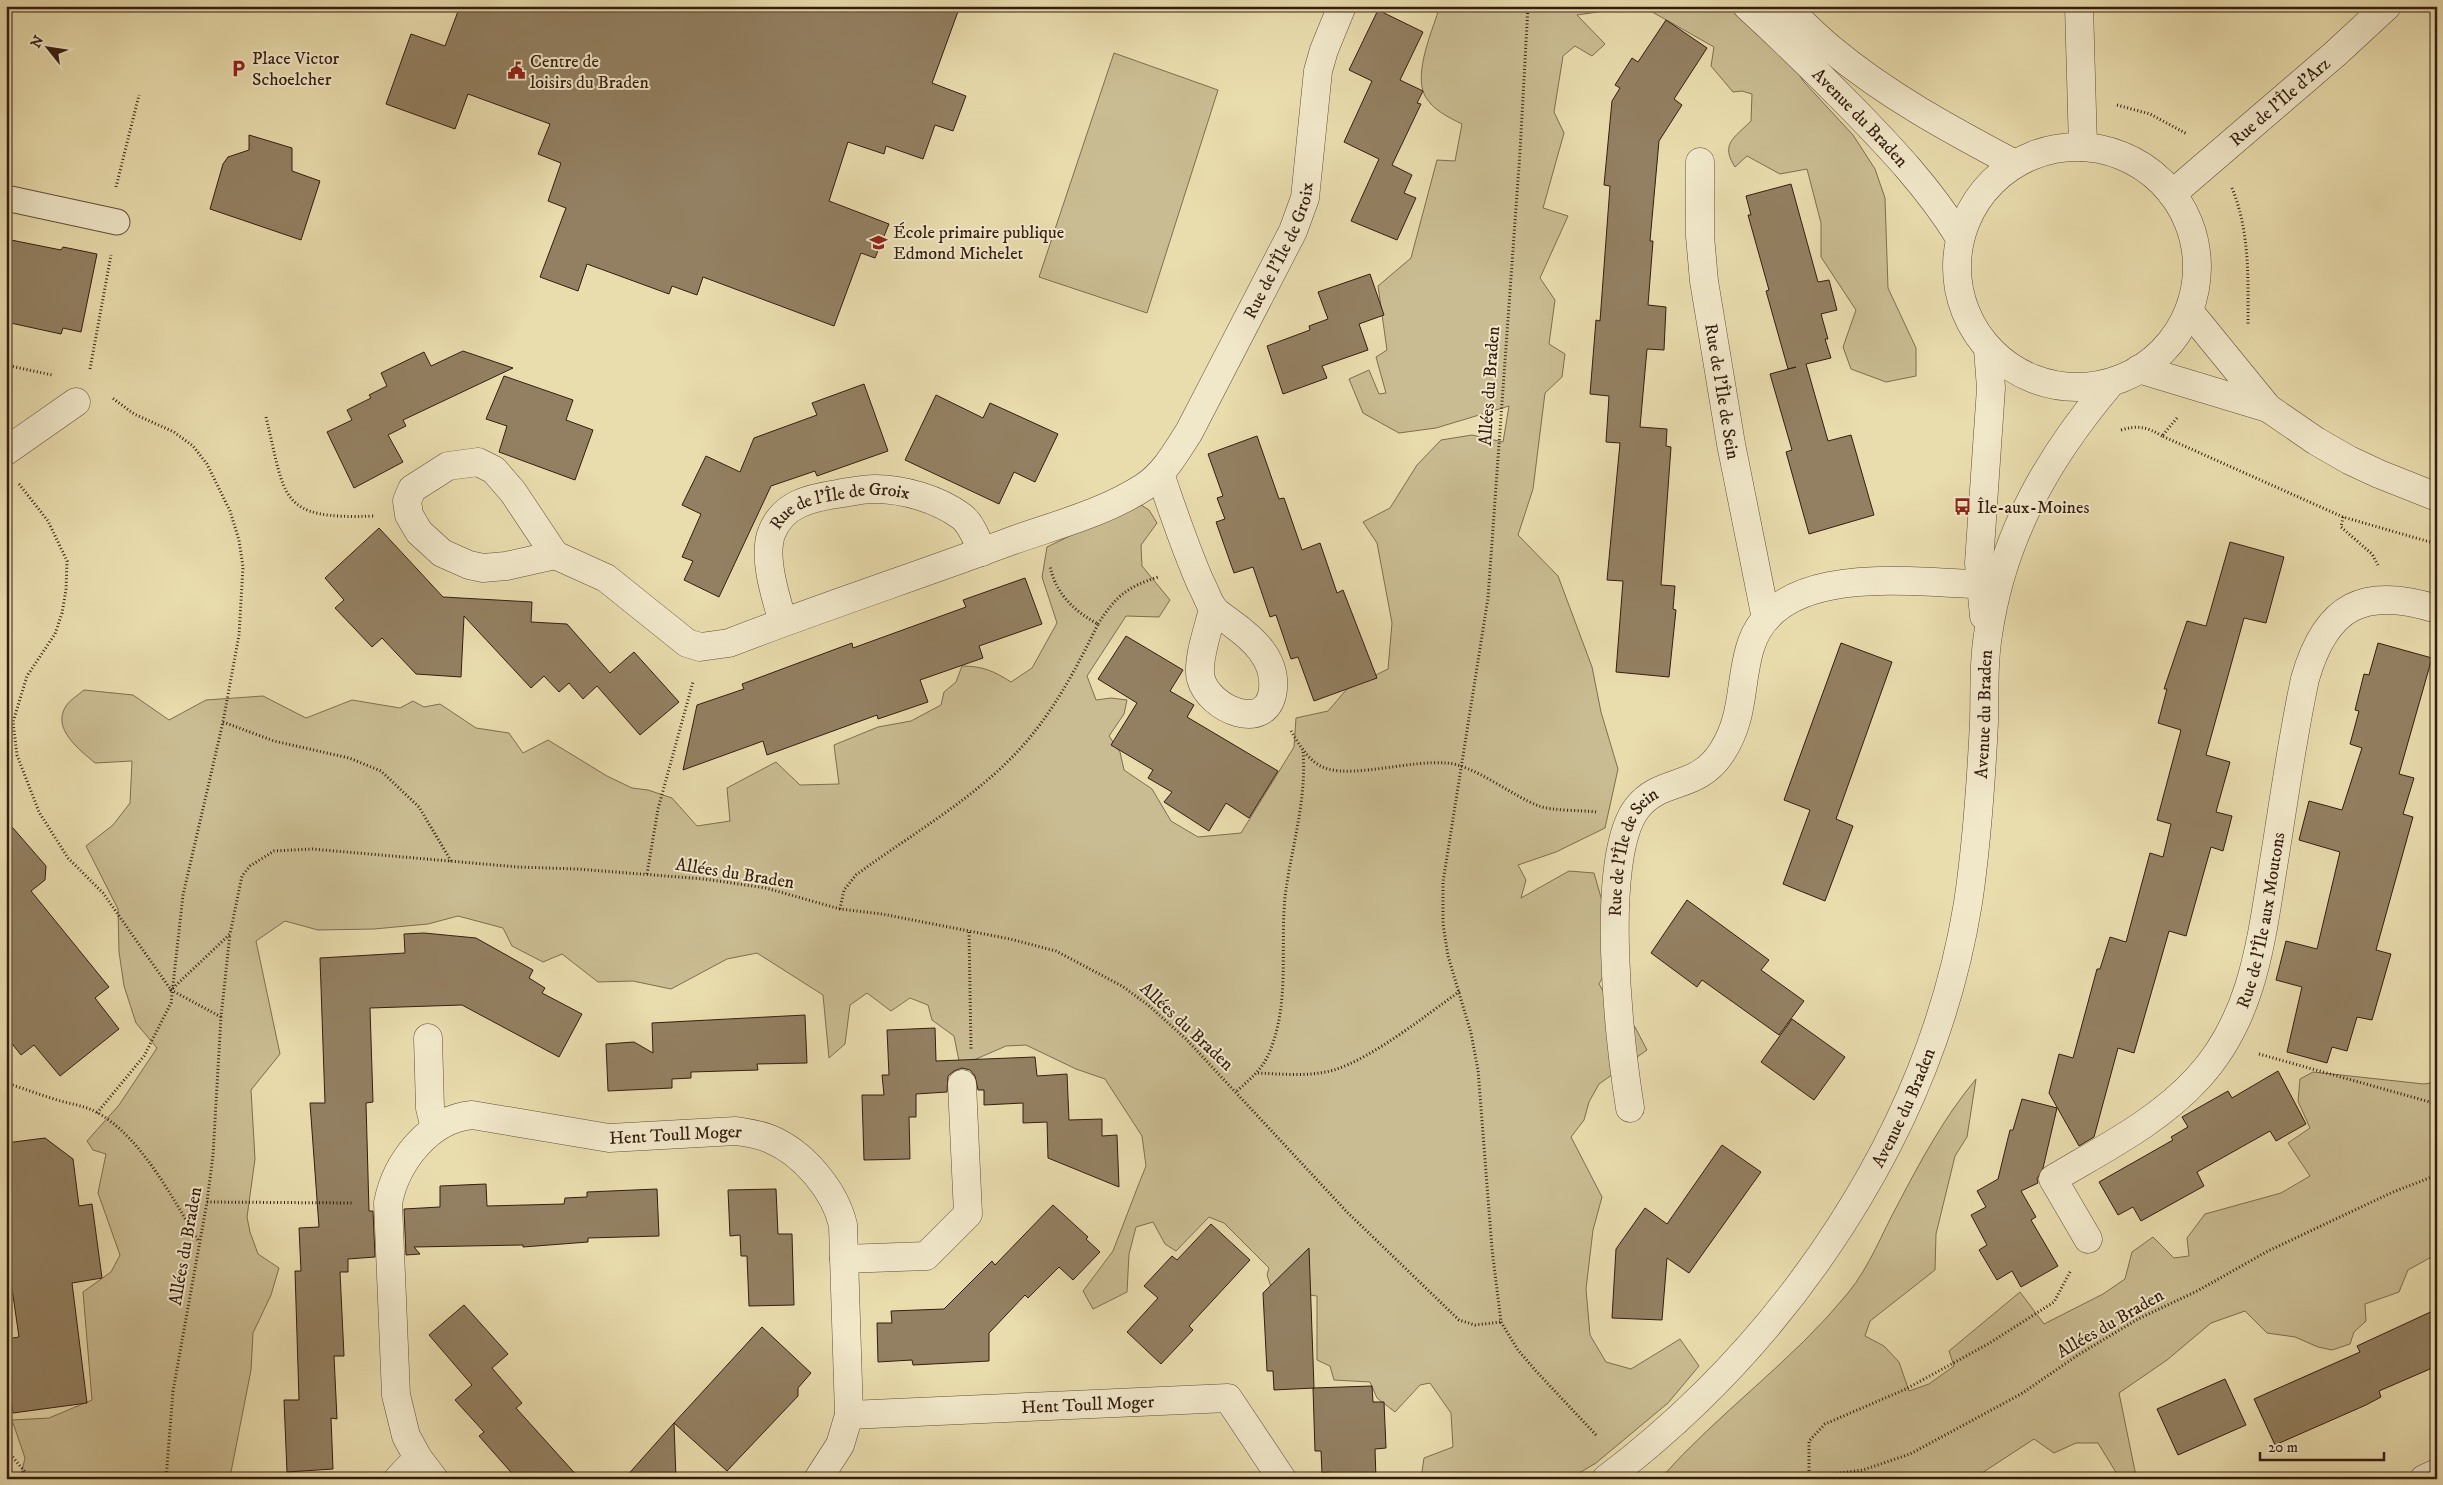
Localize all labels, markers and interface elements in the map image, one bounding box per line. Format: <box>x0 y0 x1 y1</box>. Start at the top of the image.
north arrow <box>22 22 72 72</box>
text: N <box>27 32 49 51</box>
place label: Place Victor Schoelcher <box>252 48 340 91</box>
place label: Centre de loisirs du Braden <box>530 51 650 94</box>
street label: Rue de l'Île d'Arz <box>2226 53 2335 151</box>
parking icon: Place Victor Schoelcher <box>228 58 248 78</box>
public building icon: Centre de loisirs du Braden <box>506 61 526 81</box>
street label: Avenue du Braden <box>1807 64 1913 173</box>
street label: Rue de l'Île de Groix <box>1239 181 1319 323</box>
place label: École primaire publique Edmond Michelet <box>893 222 1064 265</box>
school or university icon: École primaire publique Edmond Michelet <box>869 232 889 252</box>
street label: Rue de l'Île de Sein <box>1699 322 1744 462</box>
street label: Allées du Braden <box>1475 325 1505 447</box>
street label: Rue de l'Île de Groix <box>765 479 912 534</box>
bus stop icon: Île-aux-Moines <box>1953 497 1973 517</box>
place label: Île-aux-Moines <box>1977 497 2089 519</box>
street label: Avenue du Braden <box>1971 648 1998 779</box>
street label: Rue de l'Île de Sein <box>1605 783 1663 917</box>
street label: Rue de l'Île aux Moutons <box>2232 831 2290 1012</box>
street label: Allées du Braden <box>674 854 796 894</box>
street label: Allées du Braden <box>1135 978 1238 1076</box>
street label: Avenue du Braden <box>1867 1045 1941 1172</box>
street label: Hent Toull Moger <box>609 1121 744 1150</box>
street label: Allées du Braden <box>165 1185 207 1307</box>
street label: Allées du Braden <box>2053 1284 2168 1363</box>
street label: Hent Toull Moger <box>1021 1391 1155 1419</box>
scale bar <box>2260 1430 2384 1462</box>
text: 20 m <box>2268 1438 2298 1457</box>

